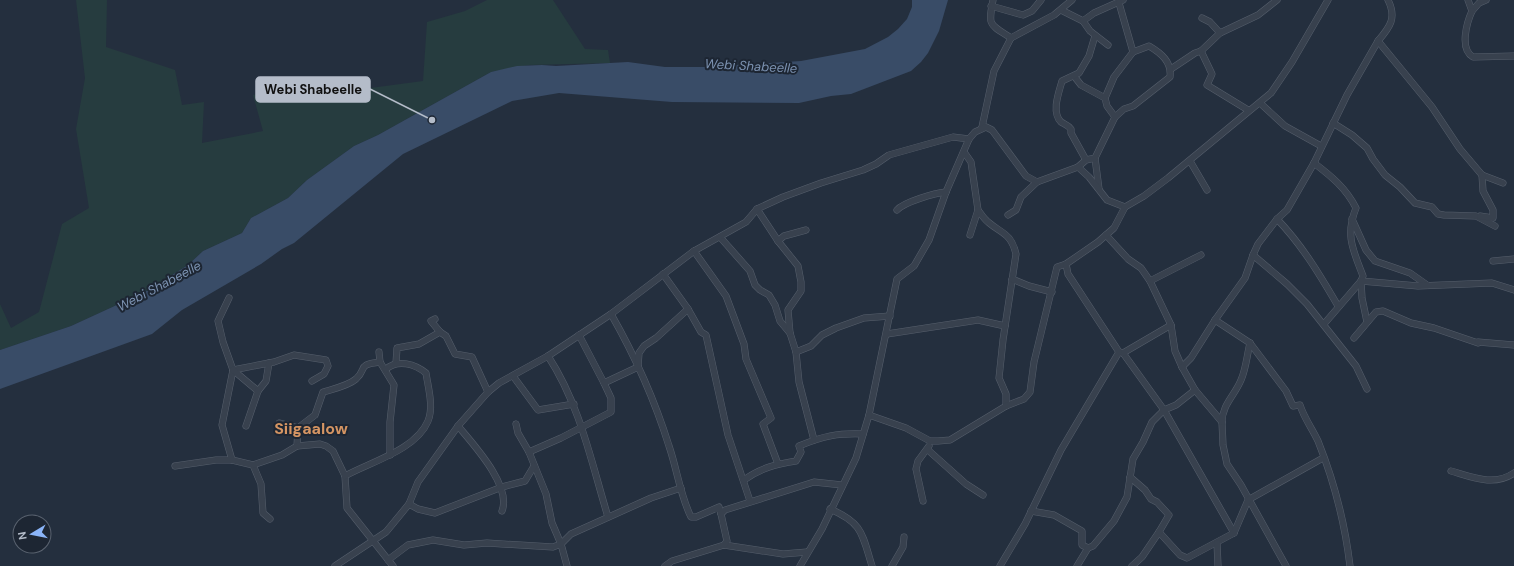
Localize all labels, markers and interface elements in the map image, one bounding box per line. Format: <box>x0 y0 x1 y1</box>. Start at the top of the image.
water label: Webi Shabeelle <box>704 55 798 77</box>
callout: Webi Shabeelle <box>256 77 370 102</box>
text: Webi Shabeelle <box>264 81 362 98</box>
water label: Webi Shabeelle <box>114 257 204 315</box>
district label: Siigaalow <box>274 418 348 439</box>
north arrow <box>12 514 52 554</box>
text: N <box>15 531 30 541</box>

